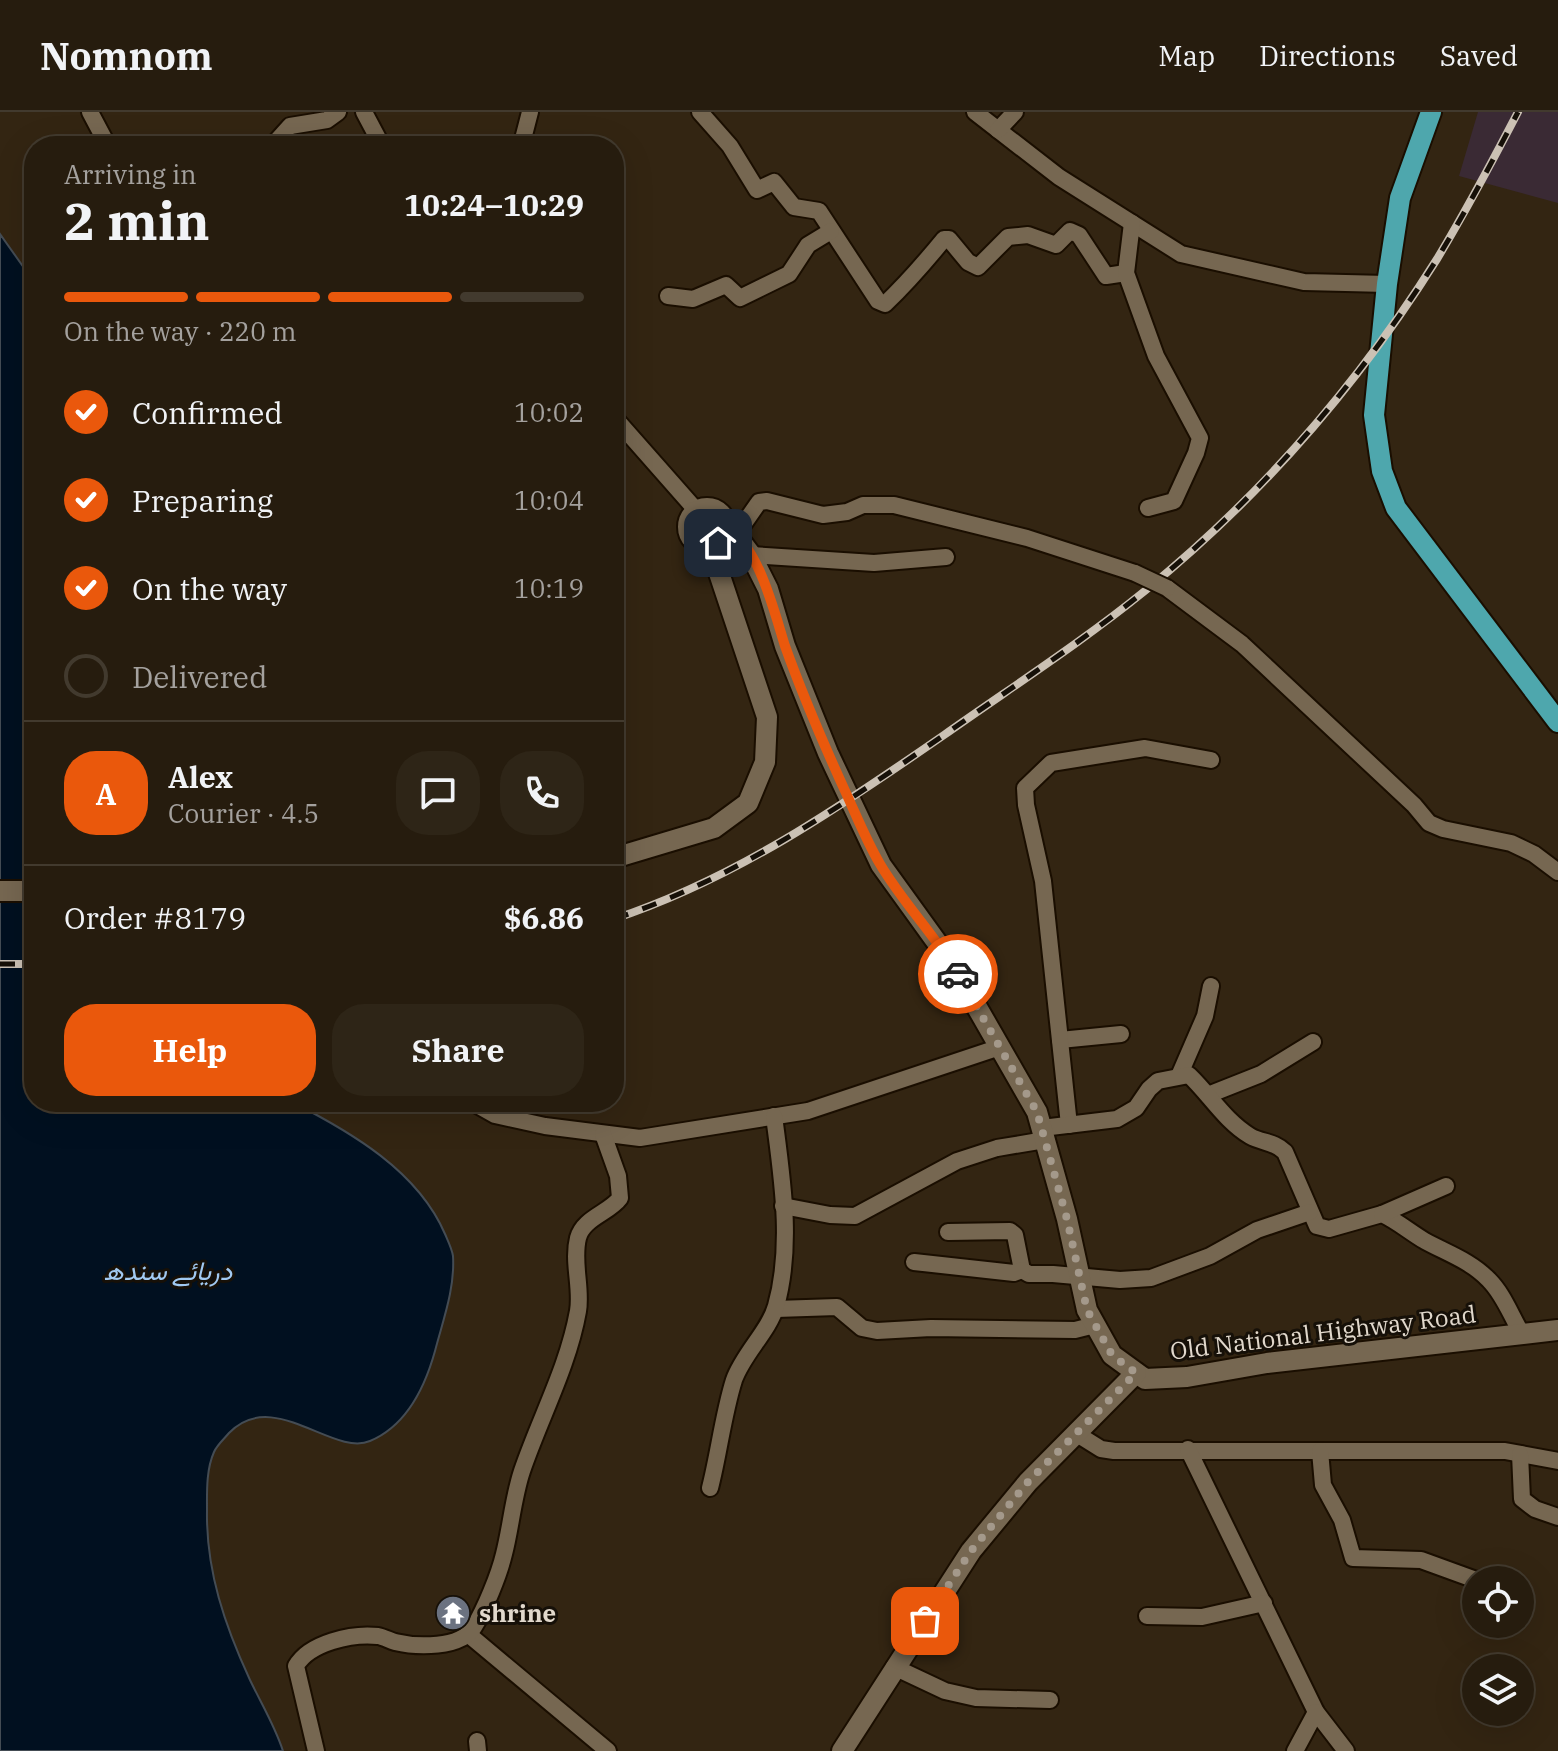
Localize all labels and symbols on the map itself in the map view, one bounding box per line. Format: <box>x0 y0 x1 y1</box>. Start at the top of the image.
pin <box>684 509 752 577</box>
courier <box>918 934 998 1014</box>
water label: دریائے سندھ <box>104 1253 233 1287</box>
street label: Old National Highway Road <box>1168 1297 1478 1367</box>
pin <box>891 1587 959 1655</box>
temple icon: shrine <box>434 1594 472 1632</box>
place label: shrine <box>479 1597 556 1629</box>

